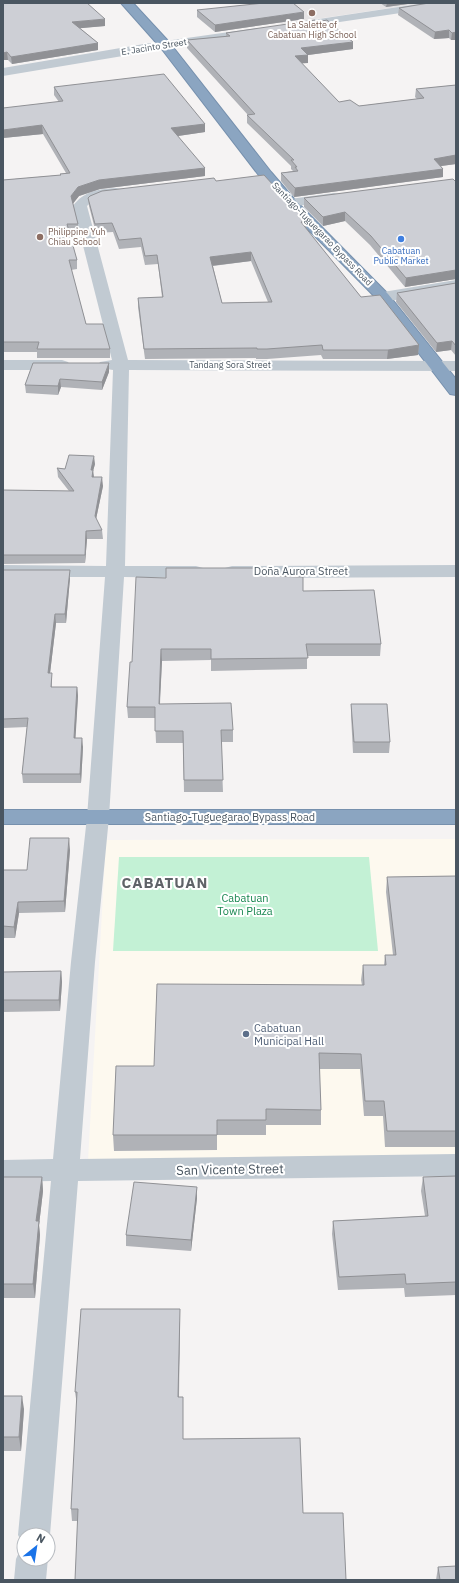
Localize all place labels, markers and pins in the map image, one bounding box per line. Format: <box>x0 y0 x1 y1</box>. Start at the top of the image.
marker: La Salette of Cabatuan High School <box>307 8 317 18</box>
place label: La Salette of Cabatuan High School <box>268 19 357 40</box>
place label: Philippine Yuh Chiau School <box>48 226 106 247</box>
marker: Philippine Yuh Chiau School <box>35 232 45 242</box>
marker: Cabatuan Public Market <box>396 234 406 244</box>
place label: Cabatuan Public Market <box>373 245 429 266</box>
place label: Cabatuan Municipal Hall <box>254 1021 324 1048</box>
marker: Cabatuan Municipal Hall <box>241 1029 251 1039</box>

